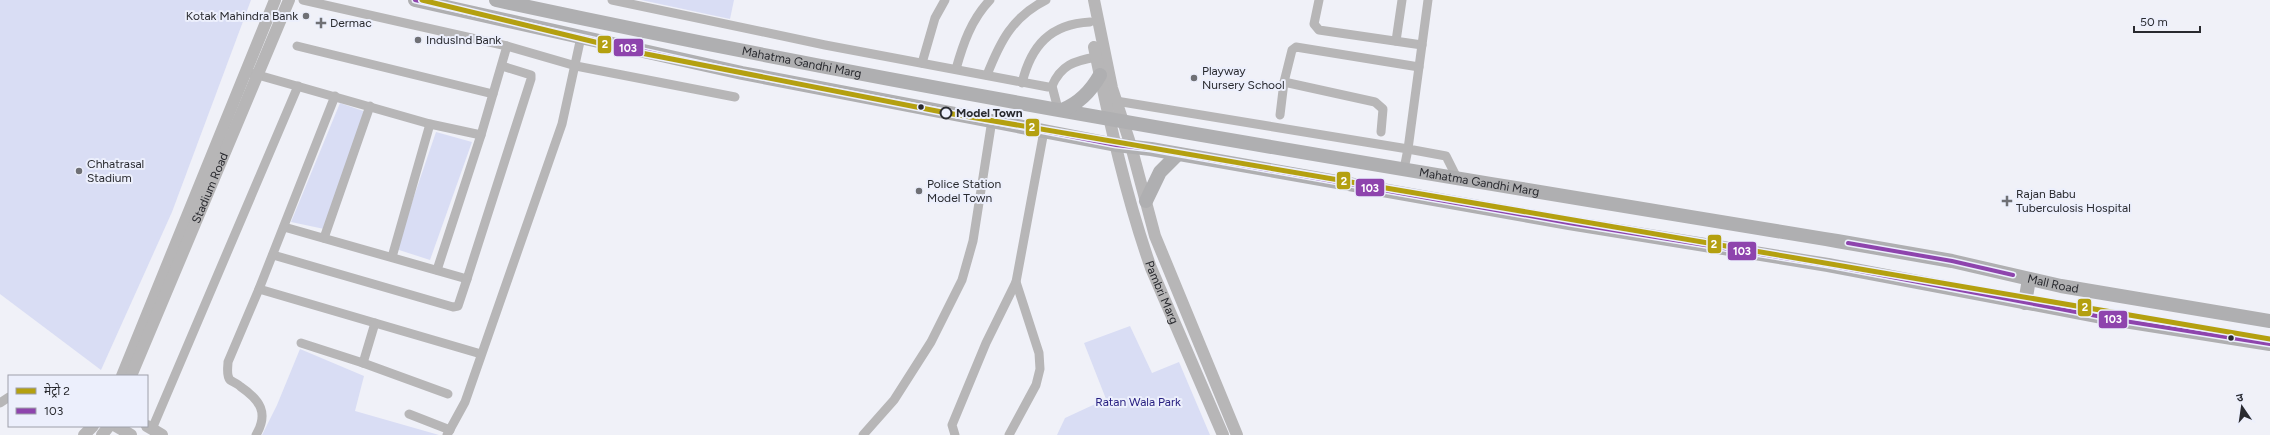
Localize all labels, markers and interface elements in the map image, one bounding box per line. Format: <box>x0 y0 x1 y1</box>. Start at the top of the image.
scale bar <box>2134 8 2200 34</box>
place label: Kotak Mahindra Bank <box>186 9 298 23</box>
marker: Kotak Mahindra Bank <box>301 11 311 21</box>
text: 50 m <box>2140 15 2168 29</box>
place label: Dermac <box>330 16 372 30</box>
marker: Dermac <box>315 17 327 29</box>
place label: IndusInd Bank <box>426 33 501 47</box>
marker: IndusInd Bank <box>413 35 423 45</box>
line badge: 2 <box>597 35 612 54</box>
text: 2 <box>602 38 608 51</box>
line badge: 103 <box>613 38 644 57</box>
text: 103 <box>619 42 637 55</box>
street label: Mahatma Gandhi Marg <box>741 44 863 81</box>
place label: Playway Nursery School <box>1202 64 1285 92</box>
marker: Playway Nursery School <box>1189 73 1199 83</box>
unlabelled marker <box>916 102 926 112</box>
marker: Model Town <box>939 106 953 120</box>
place label: Model Town <box>956 106 1023 120</box>
line badge: 2 <box>1025 118 1040 137</box>
text: 2 <box>1029 121 1035 134</box>
street label: Stadium Road <box>189 150 231 225</box>
place label: Chhatrasal Stadium <box>87 157 144 185</box>
street label: Mahatma Gandhi Marg <box>1418 165 1540 199</box>
marker: Chhatrasal Stadium <box>74 166 84 176</box>
line badge: 2 <box>1336 171 1351 190</box>
text: 2 <box>1341 175 1347 188</box>
place label: Police Station Model Town <box>927 177 1001 205</box>
line badge: 103 <box>1355 178 1385 197</box>
text: 103 <box>1361 182 1379 195</box>
marker: Police Station Model Town <box>914 186 924 196</box>
place label: Rajan Babu Tuberculosis Hospital <box>2016 187 2131 215</box>
marker: Rajan Babu Tuberculosis Hospital <box>2001 195 2013 207</box>
line badge: 2 <box>1707 234 1722 254</box>
text: 2 <box>1711 238 1717 251</box>
line badge: 103 <box>1727 241 1757 261</box>
text: 103 <box>1733 245 1751 258</box>
street label: Pambri Marg <box>1142 259 1181 326</box>
street label: Mall Road <box>2026 272 2080 296</box>
line badge: 2 <box>2077 298 2092 317</box>
text: 2 <box>2082 301 2088 314</box>
line badge: 103 <box>2098 310 2128 329</box>
text: 103 <box>2104 313 2122 326</box>
unlabelled marker <box>2226 333 2236 343</box>
legend <box>8 375 148 427</box>
text: मेट्रो 2 <box>44 383 70 398</box>
north arrow <box>2222 387 2262 427</box>
text: उ <box>2235 391 2245 405</box>
park label: Ratan Wala Park <box>1095 395 1181 409</box>
text: 103 <box>44 404 63 418</box>

